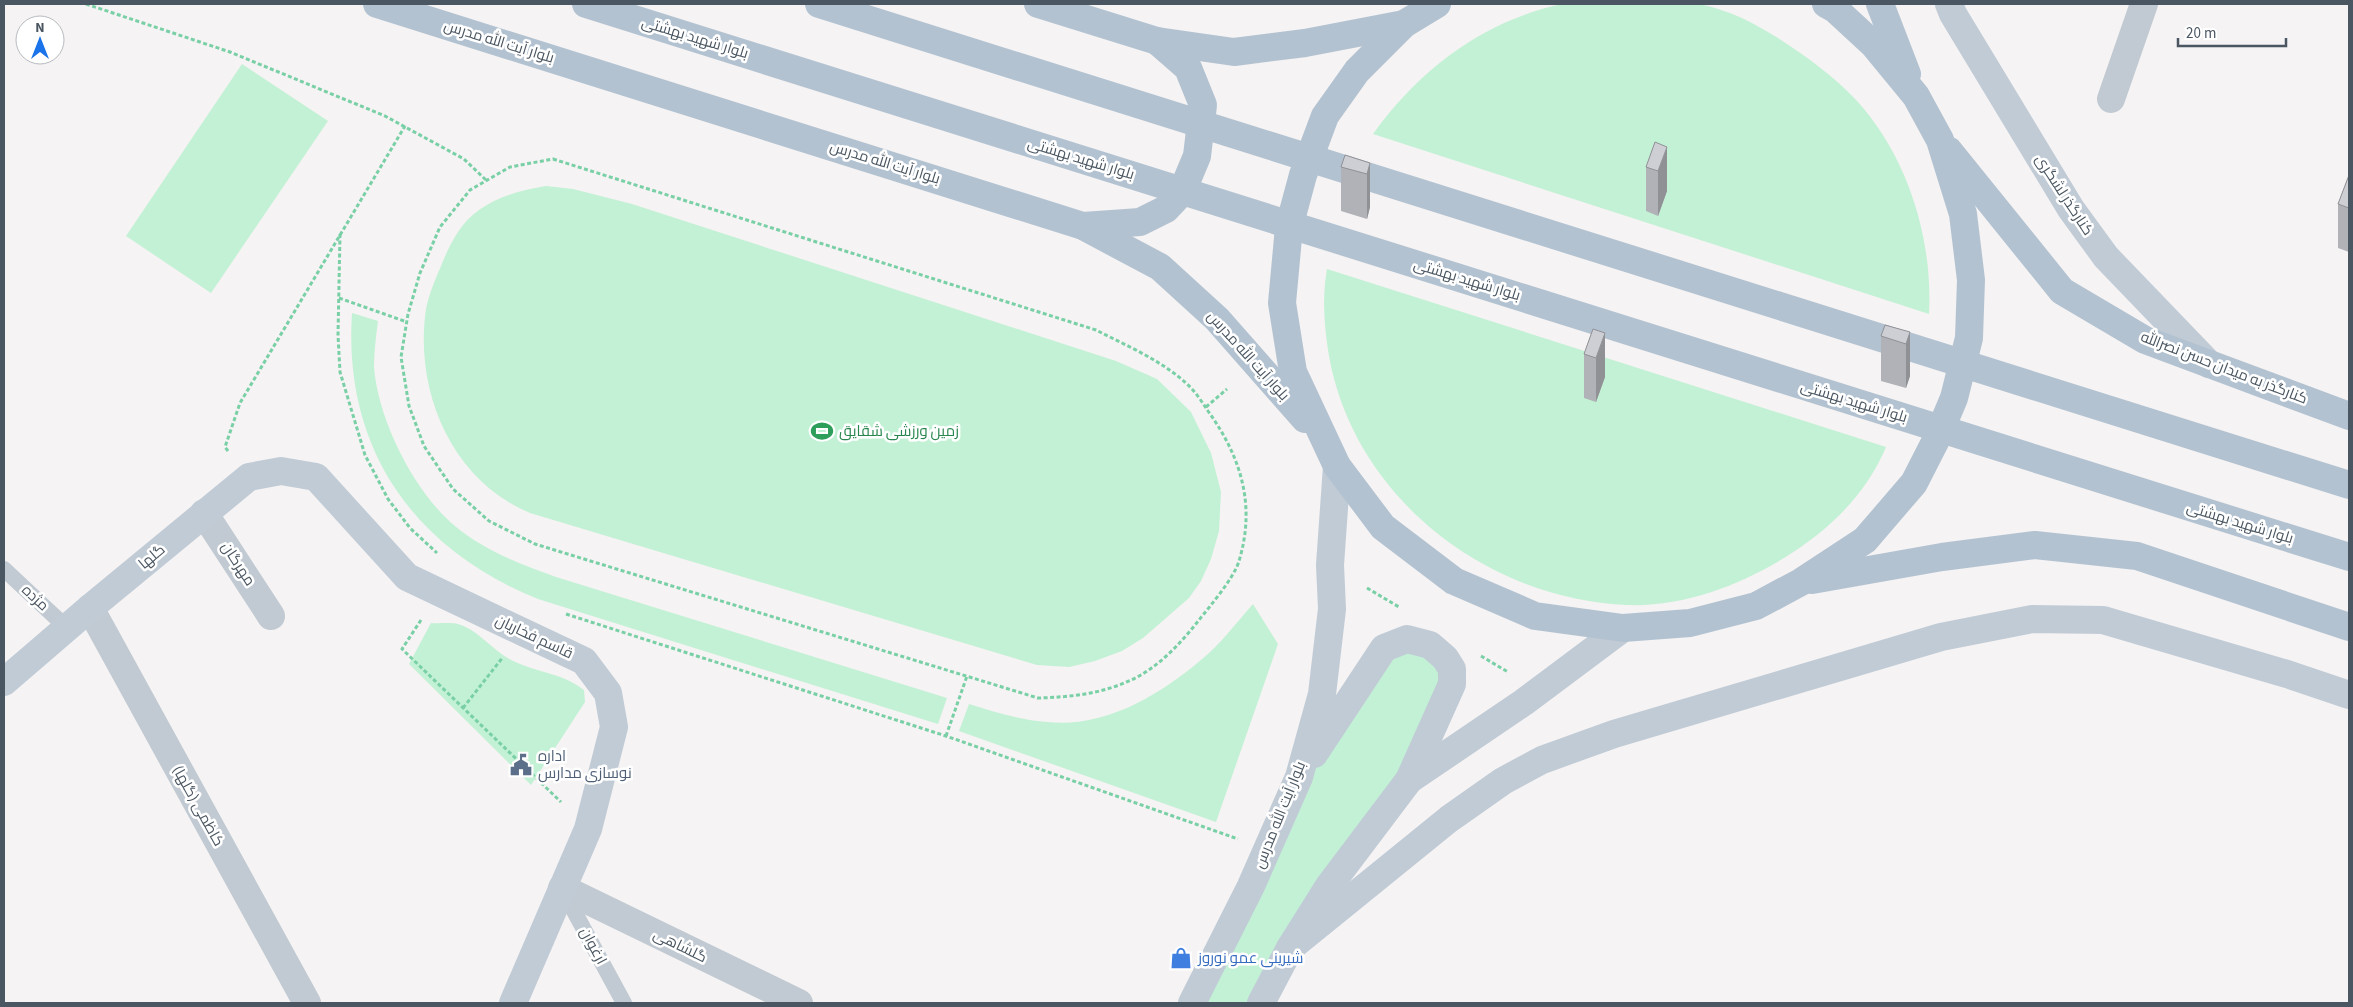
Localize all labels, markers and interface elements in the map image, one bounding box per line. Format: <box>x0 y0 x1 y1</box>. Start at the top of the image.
street label: بلوار شهید بهشتی <box>639 12 751 64</box>
north arrow <box>15 15 65 65</box>
street label: بلوار آیت الله مدرس <box>441 15 557 69</box>
scale bar <box>2178 15 2286 47</box>
text: N <box>35 18 45 38</box>
text: 20 m <box>2186 23 2216 44</box>
street label: بلوار شهید بهشتی <box>1025 133 1137 185</box>
street label: بلوار آیت الله مدرس <box>827 136 943 190</box>
street label: کنارگذر لشگری <box>2030 150 2098 240</box>
street label: بلوار شهید بهشتی <box>1411 254 1523 306</box>
street label: بلوار آیت الله مدرس <box>1202 307 1294 405</box>
street label: کنارگذر به میدان حسن نصرالله <box>2138 326 2310 410</box>
street label: بلوار شهید بهشتی <box>1798 376 1910 428</box>
sports icon: زمین ورزشی شقایق <box>809 418 835 444</box>
place label: زمین ورزشی شقایق <box>839 421 959 442</box>
street label: بلوار شهید بهشتی <box>2184 497 2296 549</box>
street label: مهرگان <box>216 538 260 590</box>
street label: گلها <box>134 540 170 574</box>
street label: مژده <box>17 580 53 616</box>
street label: قاسم فخاریان <box>492 610 576 664</box>
place label: اداره نوسازی مدارس <box>538 746 632 784</box>
public building icon: اداره نوسازی مدارس <box>508 752 534 778</box>
street label: بلوار آیت الله مدرس <box>1249 758 1311 872</box>
street label: کاظمی (گلها) <box>167 762 229 850</box>
street label: ارغوان <box>574 924 612 968</box>
street label: گلشاهی <box>650 924 710 968</box>
shop icon: شیرینی عمو نوروز <box>1168 945 1194 971</box>
place label: شیرینی عمو نوروز <box>1197 948 1303 969</box>

